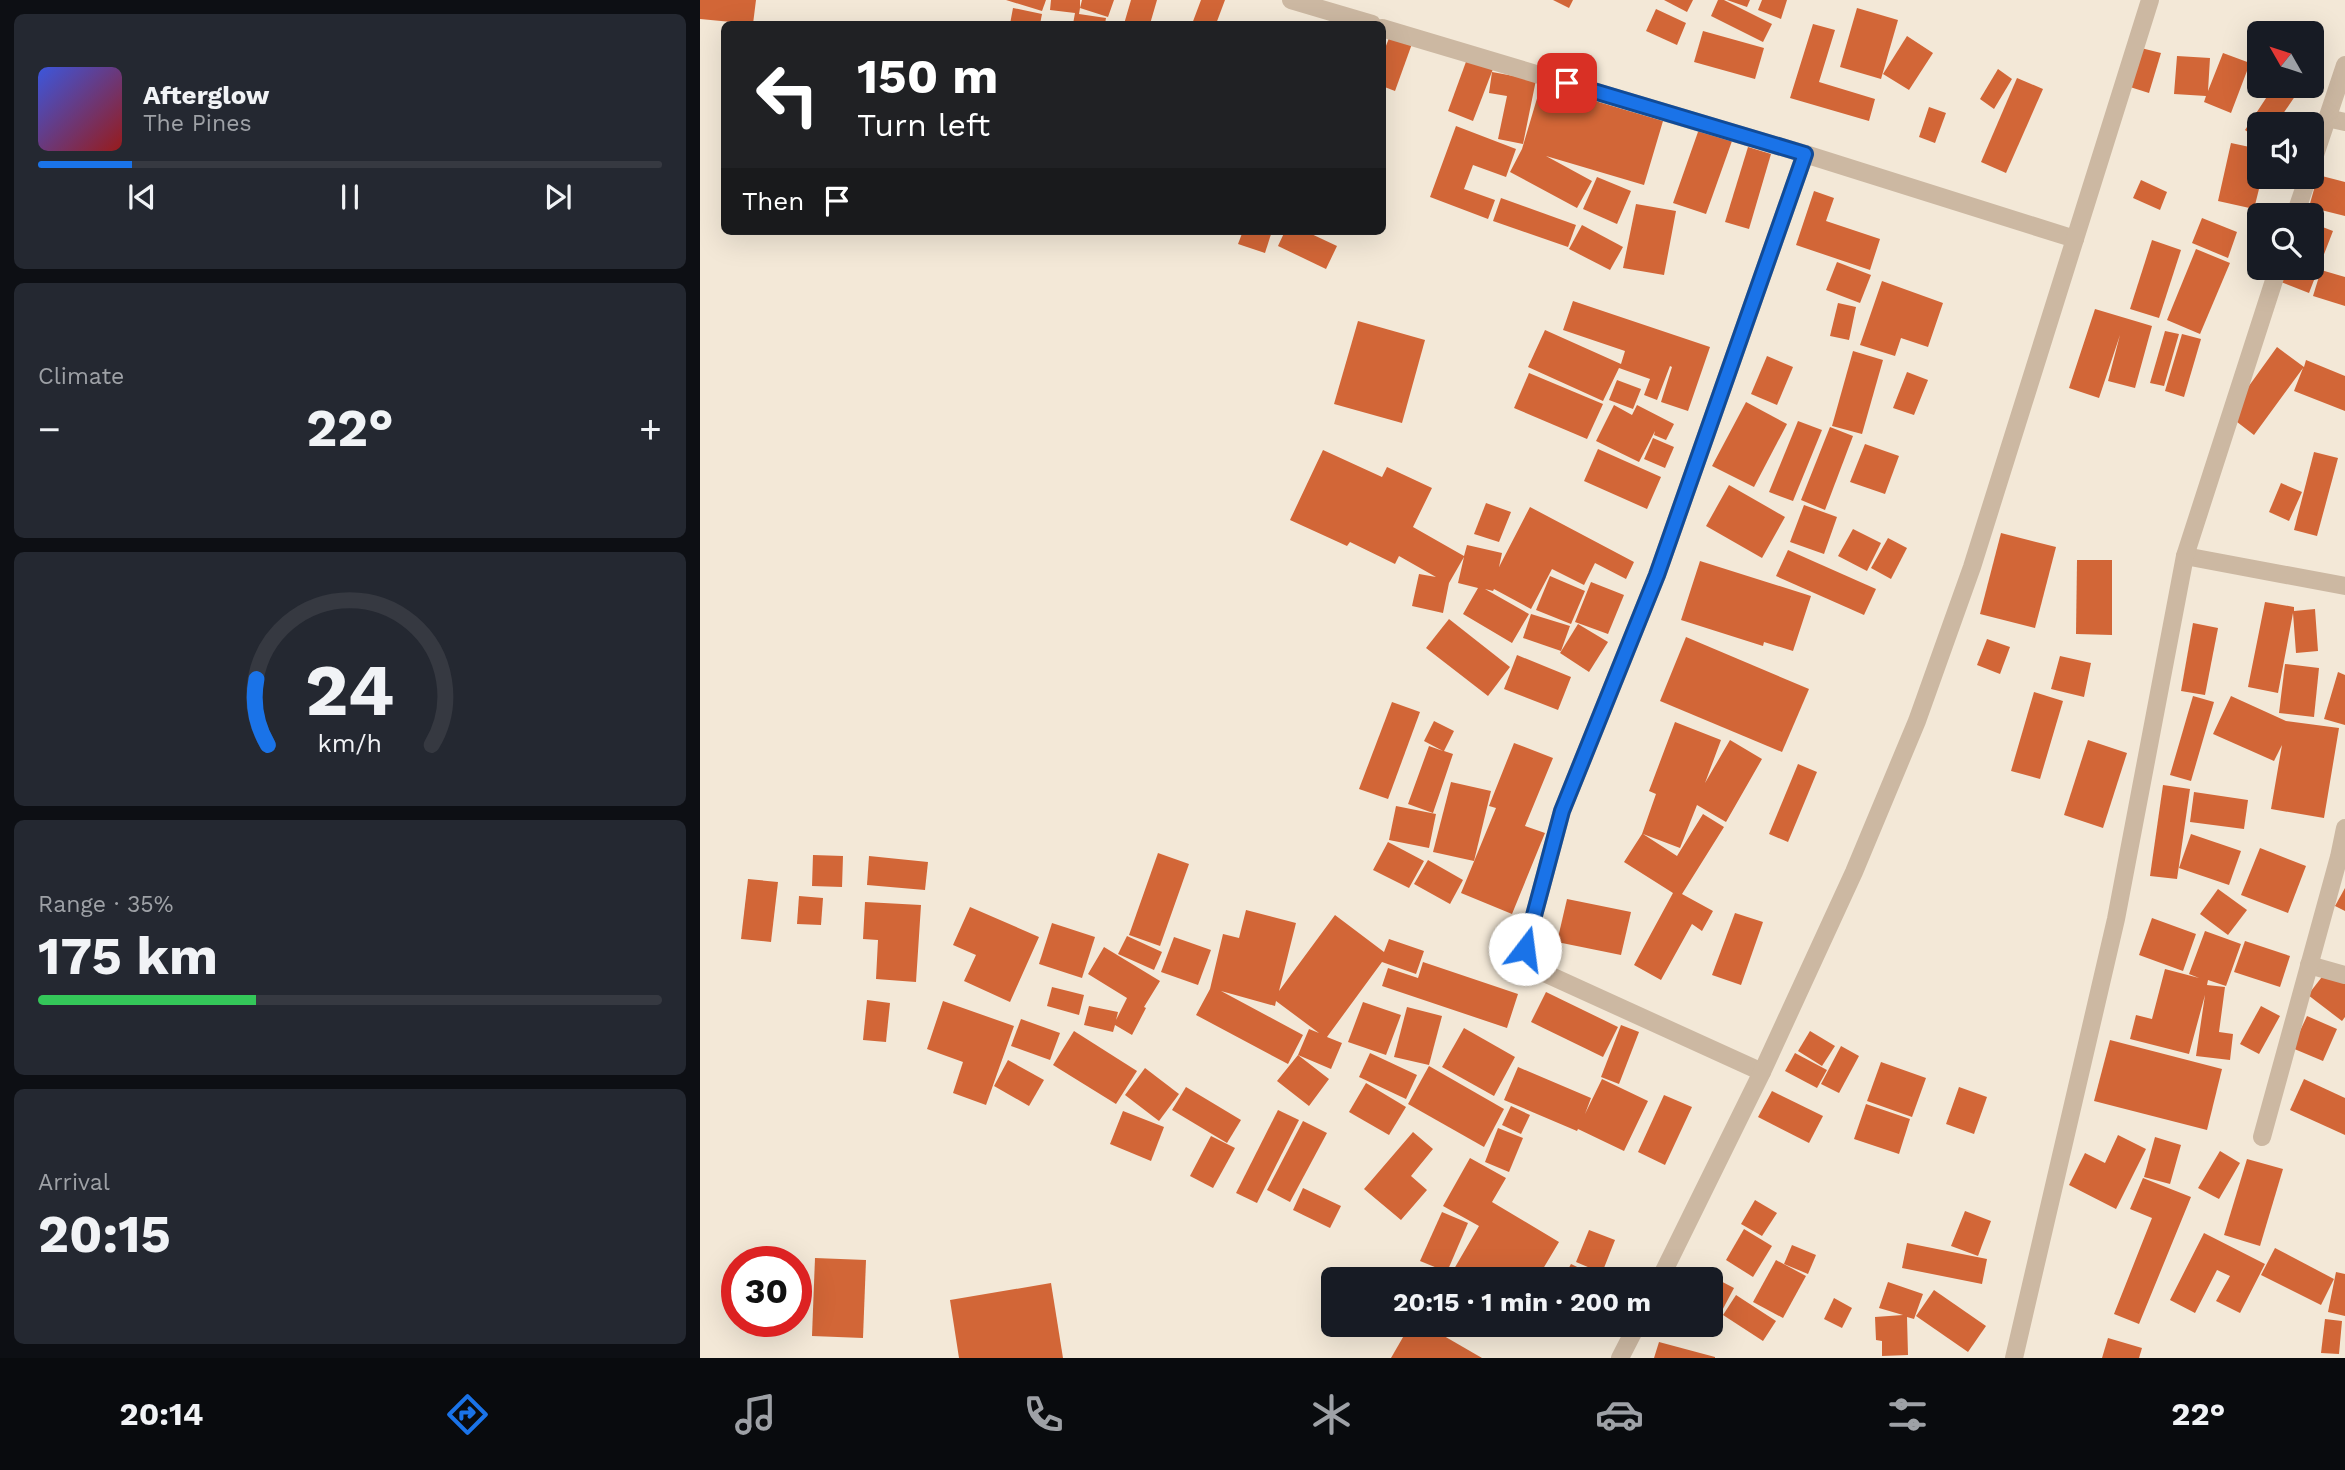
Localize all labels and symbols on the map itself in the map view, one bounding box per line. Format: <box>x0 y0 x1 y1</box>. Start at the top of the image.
north arrow <box>2247 21 2324 98</box>
pin <box>1537 53 1597 113</box>
position arrow <box>1488 912 1562 986</box>
speed limit sign: 30 <box>721 1246 812 1337</box>

